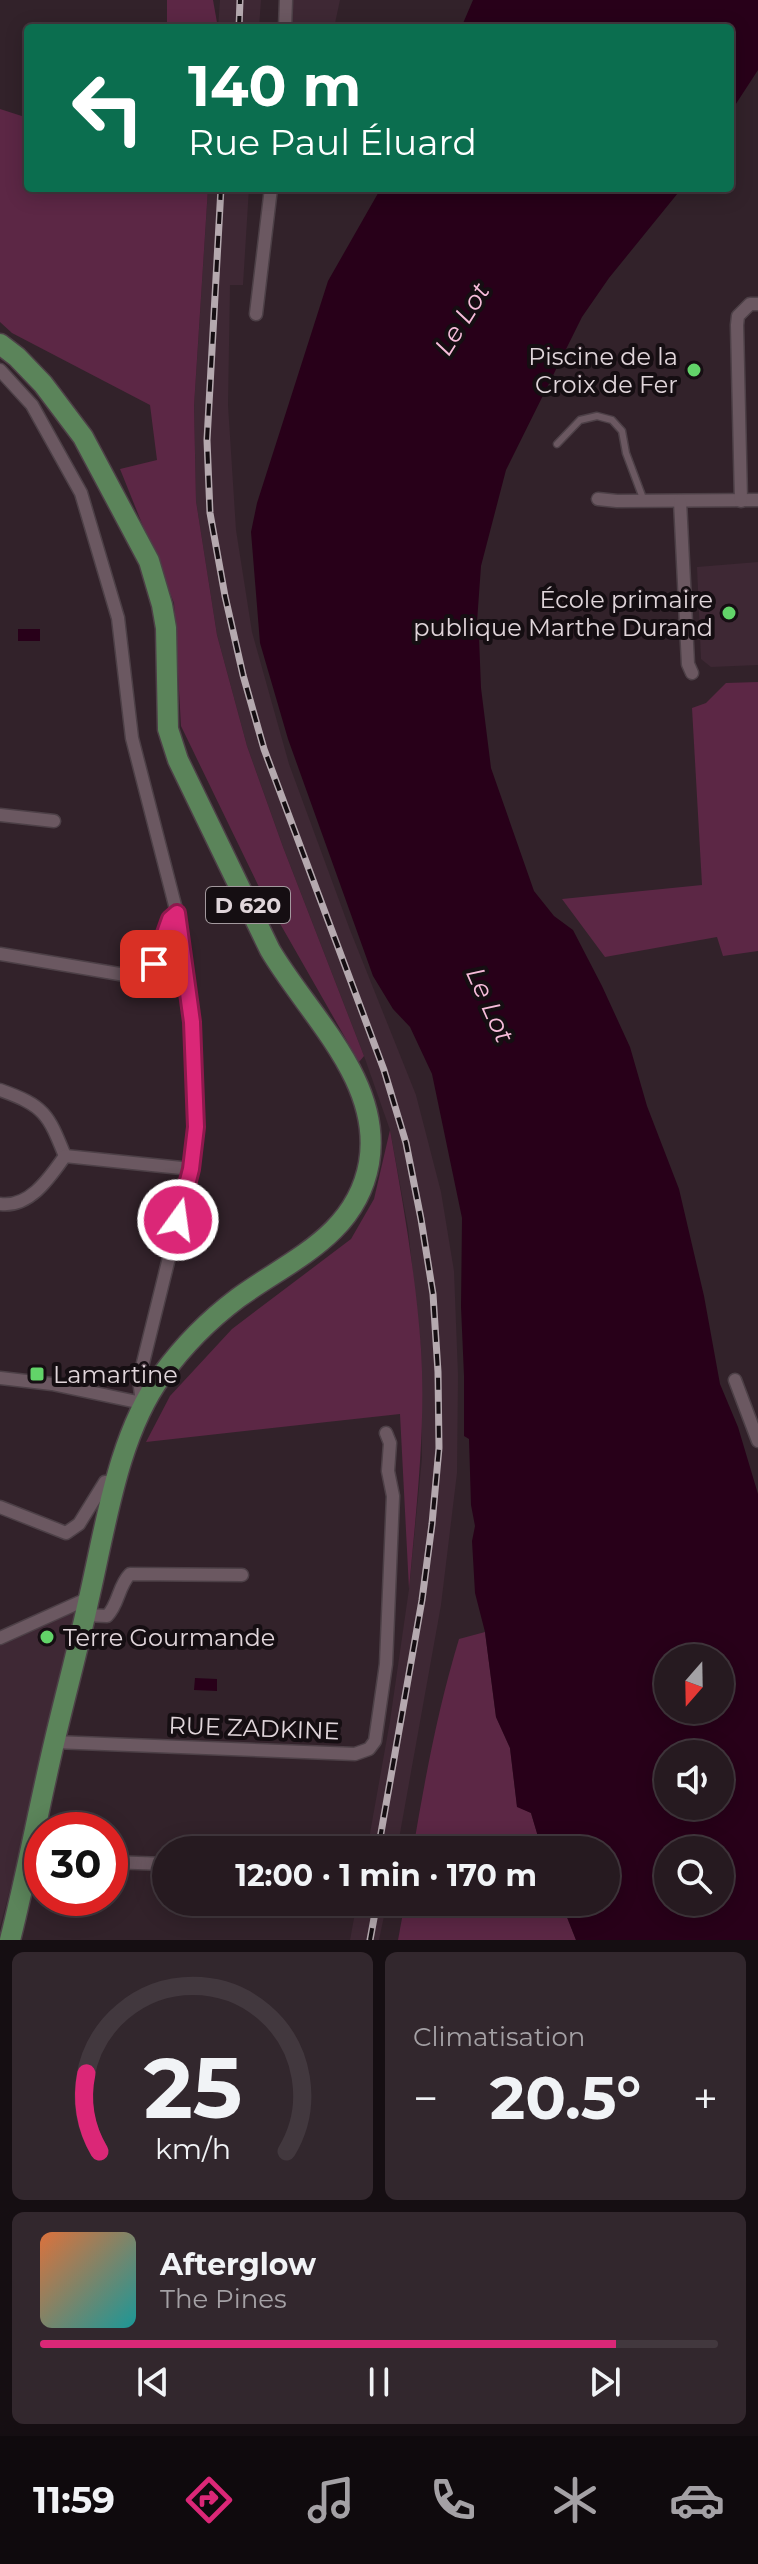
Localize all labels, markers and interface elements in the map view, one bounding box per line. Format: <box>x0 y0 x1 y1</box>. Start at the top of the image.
text: 140 m <box>188 52 361 120</box>
icon: left <box>56 56 160 160</box>
text: Rue Paul Éluard <box>188 120 477 164</box>
water label: Le Lot <box>427 276 497 361</box>
place label: Piscine de la Croix de Fer <box>528 342 678 399</box>
marker: Piscine de la Croix de Fer <box>685 361 703 379</box>
place label: École primaire publique Marthe Durand <box>413 585 713 642</box>
marker: École primaire publique Marthe Durand <box>720 604 738 622</box>
road number: D 620 <box>206 887 290 923</box>
pin <box>120 930 188 998</box>
icon: arrive <box>132 942 176 986</box>
water label: Le Lot <box>459 962 521 1048</box>
position arrow <box>136 1178 220 1262</box>
place label: Lamartine <box>53 1360 178 1389</box>
marker: Lamartine <box>28 1365 46 1383</box>
place label: Terre Gourmande <box>63 1623 275 1652</box>
marker: Terre Gourmande <box>38 1628 56 1646</box>
north arrow <box>654 1644 734 1724</box>
map controls <box>654 1644 734 1916</box>
street label: RUE ZADKINE <box>168 1711 340 1745</box>
button: sound <box>654 1740 734 1820</box>
speed limit sign: 30 <box>24 1812 128 1916</box>
button: search <box>654 1836 734 1916</box>
text: 12:00 · 1 min · 170 m <box>235 1857 537 1894</box>
text: Climatisation <box>413 2021 585 2053</box>
text: 25 <box>143 2037 242 2139</box>
text: 20.5° <box>490 2061 641 2134</box>
text: − <box>413 2071 438 2125</box>
text: + <box>693 2071 718 2125</box>
text: km/h <box>154 2131 231 2166</box>
text: Afterglow <box>160 2246 316 2283</box>
text: The Pines <box>160 2283 287 2315</box>
icon: previous <box>131 2360 175 2404</box>
icon: pause <box>357 2360 401 2404</box>
icon: next <box>583 2360 627 2404</box>
icon: directions <box>181 2472 237 2528</box>
icon: music <box>303 2472 359 2528</box>
icon: phone <box>425 2472 481 2528</box>
icon: climate <box>547 2472 603 2528</box>
icon: car <box>669 2472 725 2528</box>
text: 11:59 <box>33 2478 115 2522</box>

